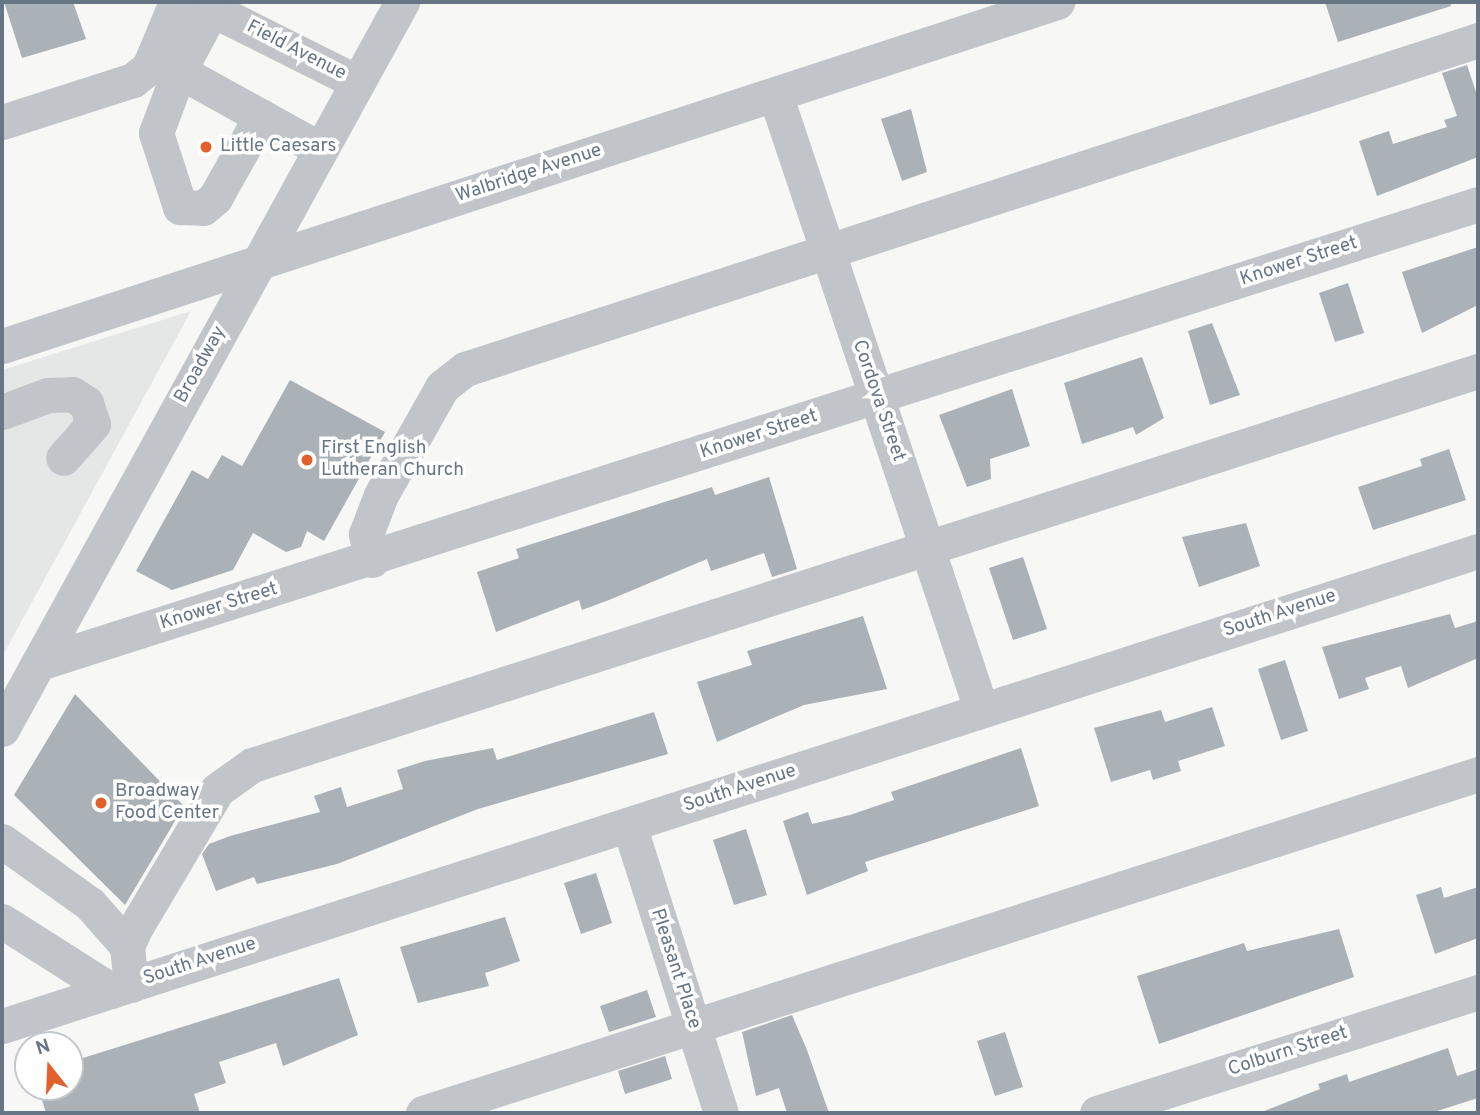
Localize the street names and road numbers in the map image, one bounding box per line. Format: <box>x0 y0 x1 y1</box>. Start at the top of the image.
street label: Field Avenue <box>242 16 350 86</box>
street label: Walbridge Avenue <box>453 140 605 208</box>
street label: Knower Street <box>1238 232 1360 292</box>
street label: Broadway <box>171 322 231 408</box>
street label: Cordova Street <box>847 337 909 465</box>
street label: Knower Street <box>698 405 820 465</box>
street label: Knower Street <box>157 578 281 636</box>
street label: South Avenue <box>1220 585 1340 643</box>
street label: South Avenue <box>680 760 800 818</box>
street label: Pleasant Place <box>645 906 705 1032</box>
street label: South Avenue <box>140 933 260 991</box>
street label: Colburn Street <box>1225 1022 1351 1082</box>

